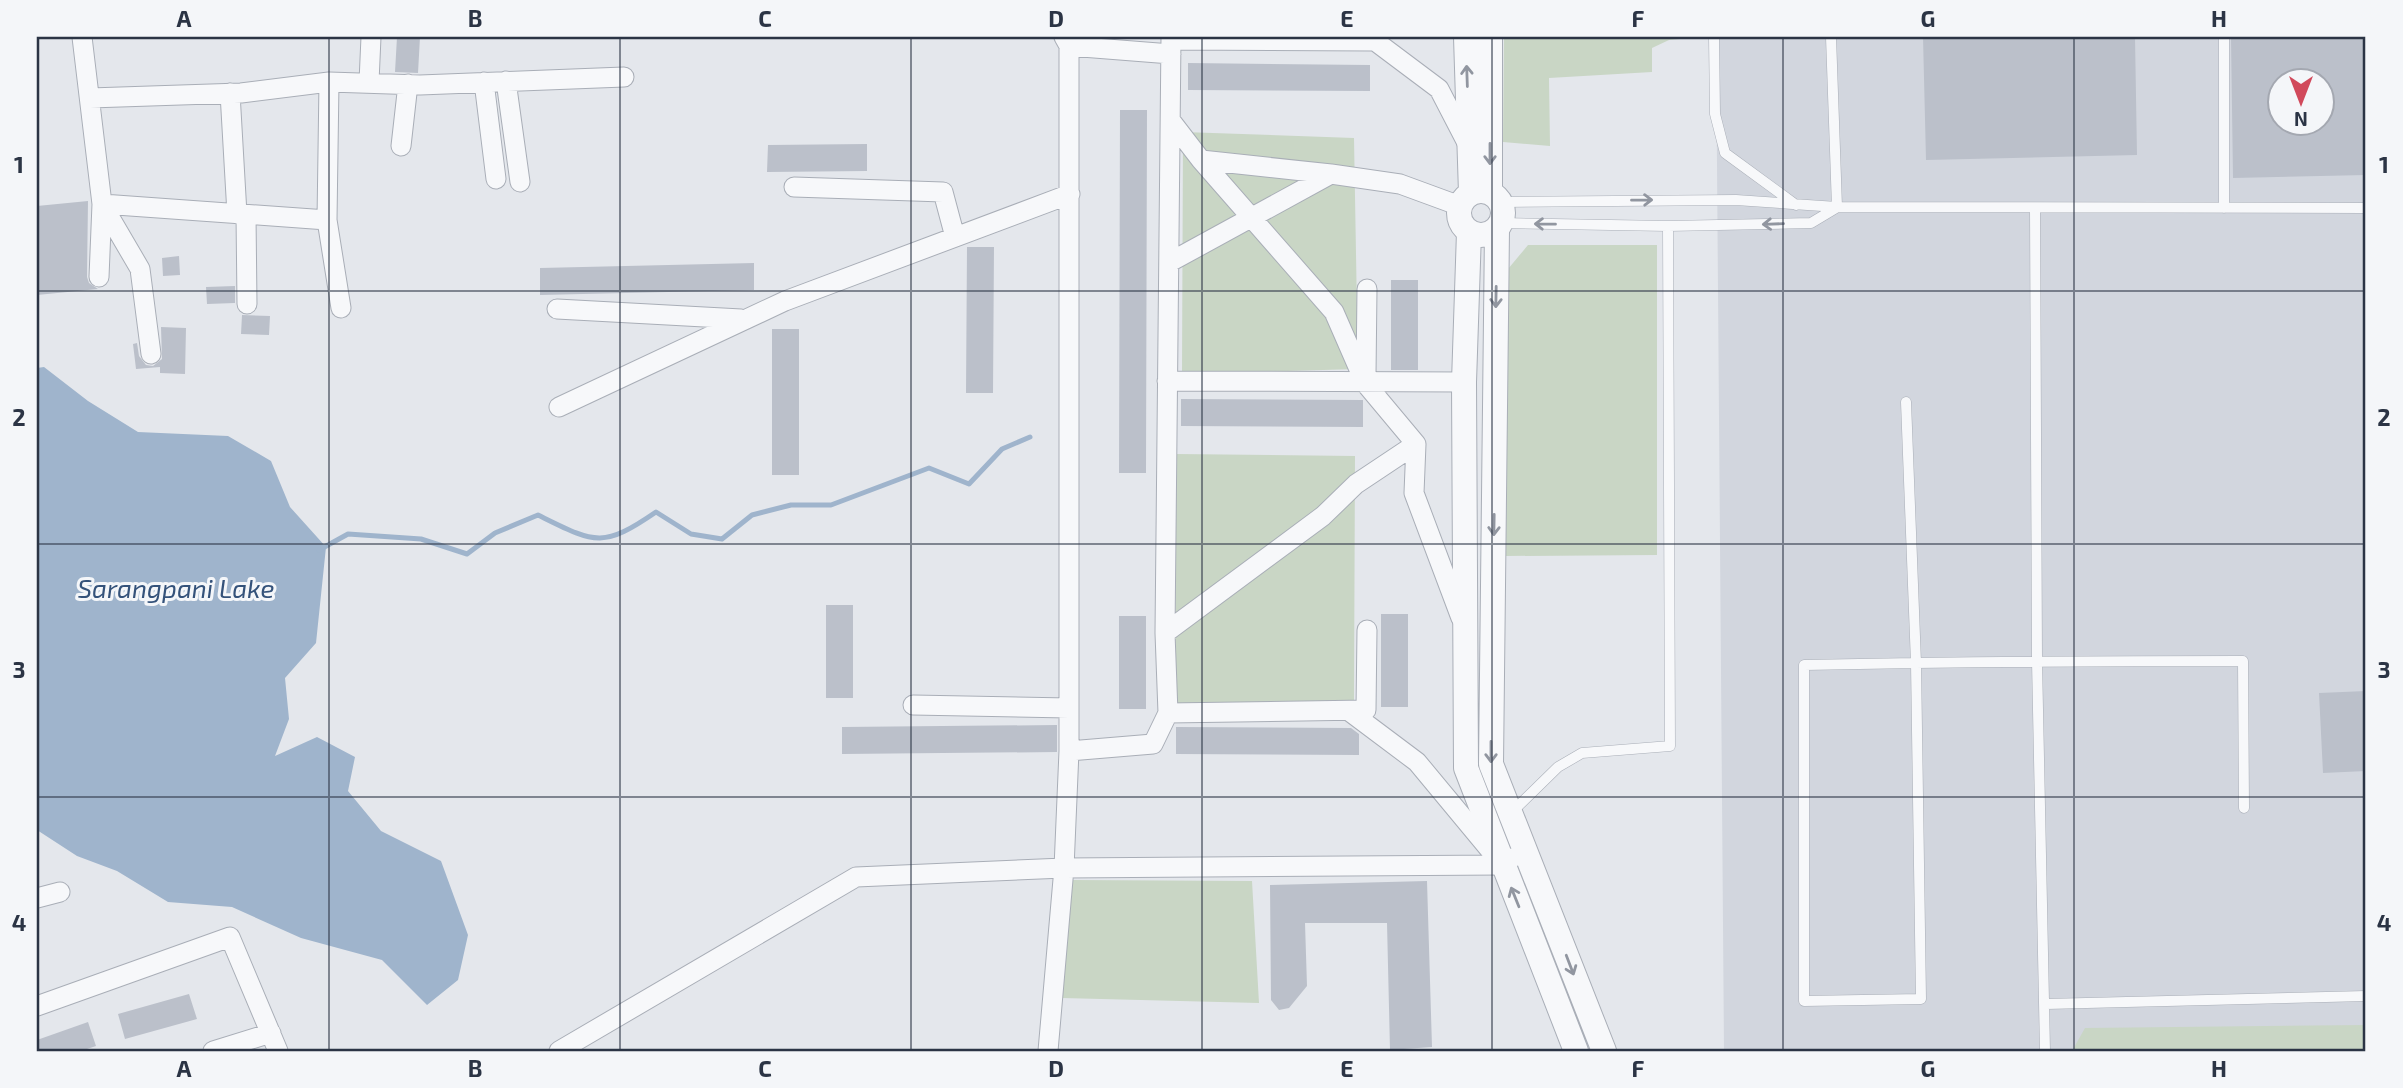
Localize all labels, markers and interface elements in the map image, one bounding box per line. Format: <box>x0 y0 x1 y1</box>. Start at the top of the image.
text: A <box>176 4 192 32</box>
text: B <box>468 4 482 32</box>
text: C <box>758 4 772 32</box>
text: D <box>1048 4 1064 32</box>
text: E <box>1340 4 1354 32</box>
text: F <box>1632 4 1645 32</box>
text: G <box>1921 4 1935 32</box>
text: H <box>2211 4 2227 32</box>
one-way arrow <box>1461 64 1474 87</box>
north arrow <box>2266 66 2336 136</box>
text: N <box>2294 108 2308 131</box>
one-way arrow <box>1483 142 1497 165</box>
text: 1 <box>14 150 24 178</box>
text: 1 <box>2379 150 2389 178</box>
one-way arrow <box>1631 193 1654 207</box>
one-way arrow <box>1534 217 1557 231</box>
one-way arrow <box>1762 218 1785 231</box>
one-way arrow <box>1489 285 1503 308</box>
text: 2 <box>12 403 26 431</box>
text: 2 <box>2377 403 2391 431</box>
one-way arrow <box>1487 513 1501 536</box>
water label: Sarangpani Lake <box>78 572 274 603</box>
text: 3 <box>12 655 26 683</box>
text: 3 <box>2377 655 2391 683</box>
one-way arrow <box>1484 740 1498 763</box>
one-way arrow <box>1508 886 1521 908</box>
text: 4 <box>12 908 26 936</box>
text: 4 <box>2377 908 2391 936</box>
one-way arrow <box>1564 953 1577 975</box>
text: A <box>176 1054 192 1082</box>
text: B <box>468 1054 482 1082</box>
text: C <box>758 1054 772 1082</box>
text: D <box>1048 1054 1064 1082</box>
text: E <box>1340 1054 1354 1082</box>
text: F <box>1632 1054 1645 1082</box>
text: G <box>1921 1054 1935 1082</box>
text: H <box>2211 1054 2227 1082</box>

